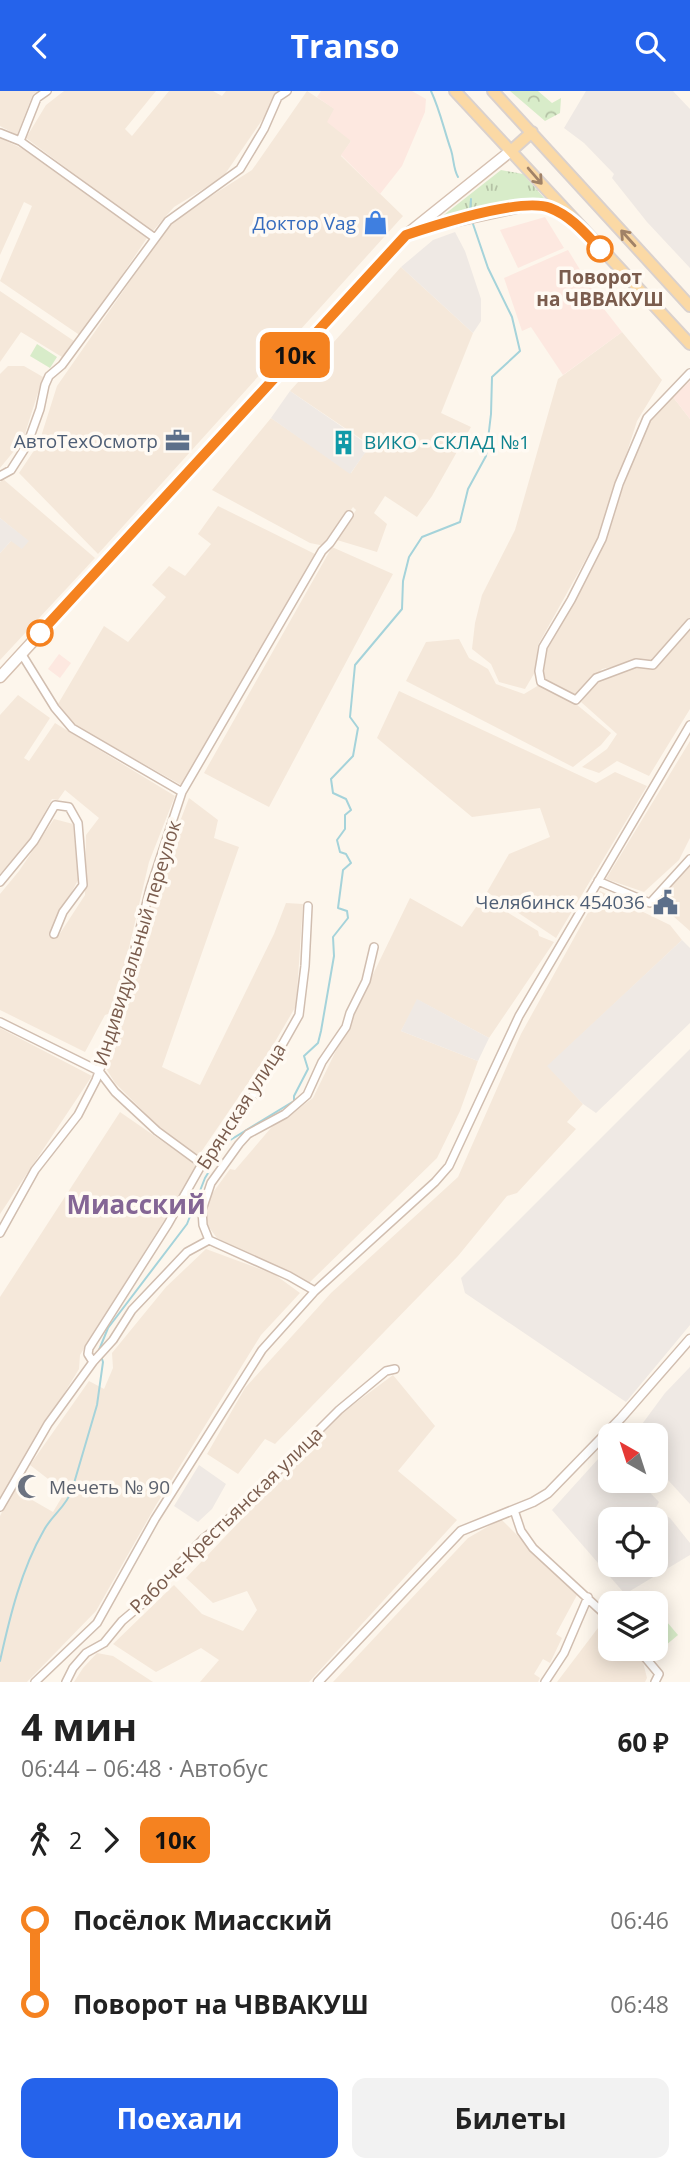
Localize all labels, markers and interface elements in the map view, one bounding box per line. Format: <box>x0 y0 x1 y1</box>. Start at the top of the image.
text: Transo <box>290 24 400 67</box>
icon: back <box>21 27 59 65</box>
icon: search <box>631 27 669 65</box>
one-way arrow <box>527 167 543 185</box>
shop icon: Доктор Vag <box>362 209 390 237</box>
place label: Доктор Vag <box>253 210 356 236</box>
one-way arrow <box>619 230 636 247</box>
marker: Поворот на ЧВВАКУШ <box>587 236 613 262</box>
place label: Поворот на ЧВВАКУШ <box>536 264 664 312</box>
line badge: 10к <box>255 332 335 378</box>
text: 10к <box>274 338 316 371</box>
office icon: АвтоТехОсмотр <box>164 427 192 455</box>
place label: АвтоТехОсмотр <box>14 428 158 454</box>
building icon: ВИКО - СКЛАД №1 <box>330 428 358 456</box>
place label: ВИКО - СКЛАД №1 <box>364 429 530 455</box>
unlabelled marker <box>27 620 53 646</box>
street label: Индивидуальный переулок <box>87 817 187 1069</box>
public building icon: Челябинск 454036 <box>651 888 679 916</box>
place label: Челябинск 454036 <box>475 889 645 915</box>
street label: Брянская улица <box>190 1038 292 1174</box>
district label: Миасский <box>66 1186 206 1222</box>
street label: Рабоче-Крестьянская улица <box>124 1421 328 1619</box>
north arrow <box>598 1423 668 1493</box>
map controls <box>598 1423 668 1661</box>
mosque icon: Мечеть № 90 <box>15 1473 43 1501</box>
place label: Мечеть № 90 <box>49 1474 170 1500</box>
button: locate <box>598 1507 668 1577</box>
button: layers <box>598 1591 668 1661</box>
text: 4 мин <box>21 1700 137 1752</box>
text: 60 ₽ <box>617 1724 669 1760</box>
text: 06:44 – 06:48 · Автобус <box>21 1752 268 1784</box>
icon: walk <box>21 1821 59 1859</box>
icon: forward <box>92 1821 130 1859</box>
text: 10к <box>154 1823 196 1856</box>
text: 2 <box>69 1824 82 1856</box>
text: Посёлок Миасский <box>73 1902 332 1938</box>
text: 06:46 <box>610 1904 669 1936</box>
text: Поворот на ЧВВАКУШ <box>73 1986 369 2022</box>
text: 06:48 <box>610 1988 669 2020</box>
button: Поехали <box>21 2078 338 2158</box>
button: Билеты <box>352 2078 669 2158</box>

